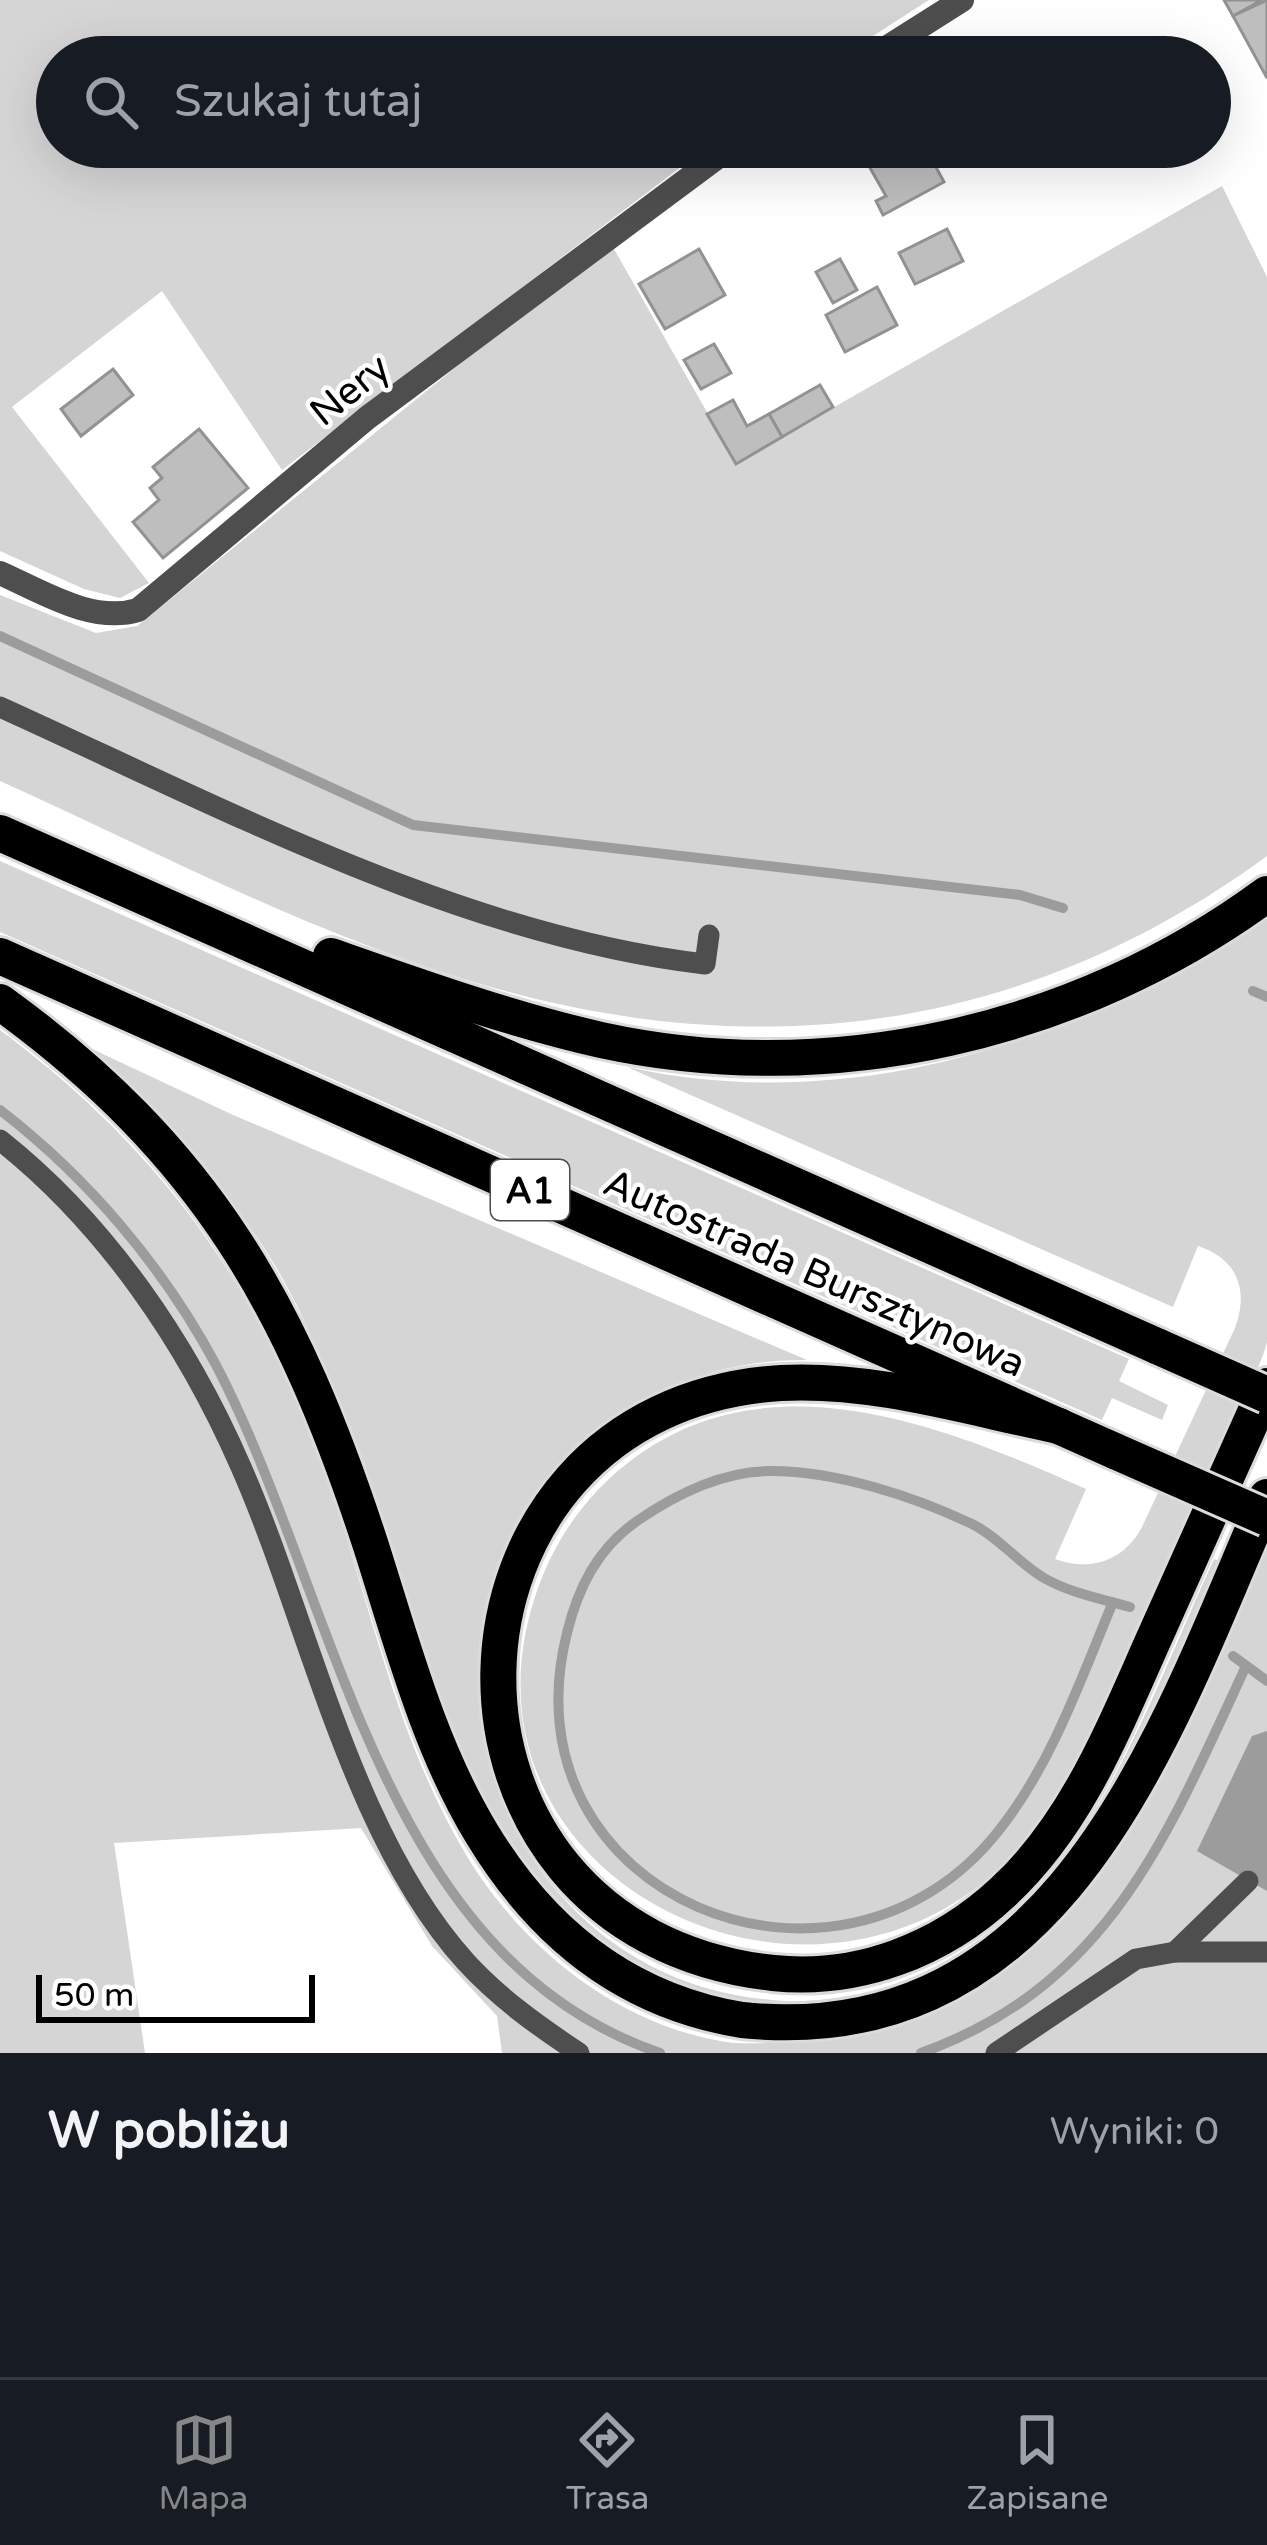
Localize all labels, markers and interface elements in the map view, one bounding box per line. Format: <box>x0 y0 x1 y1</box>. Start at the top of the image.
search box <box>36 36 1231 168</box>
icon: search <box>78 69 144 135</box>
text: Szukaj tutaj <box>174 75 423 129</box>
street label: Nery <box>301 344 399 436</box>
street label: Autostrada Bursztynowa <box>596 1159 1033 1388</box>
road number: A1 <box>491 1160 569 1220</box>
scale bar <box>36 1969 315 2022</box>
text: 50 m <box>54 1976 134 2015</box>
text: W pobliżu <box>48 2100 290 2162</box>
text: Wyniki: 0 <box>1050 2108 1219 2155</box>
tab: Mapa <box>159 2407 248 2518</box>
tab: Trasa <box>566 2407 649 2518</box>
tab: Zapisane <box>967 2407 1108 2518</box>

